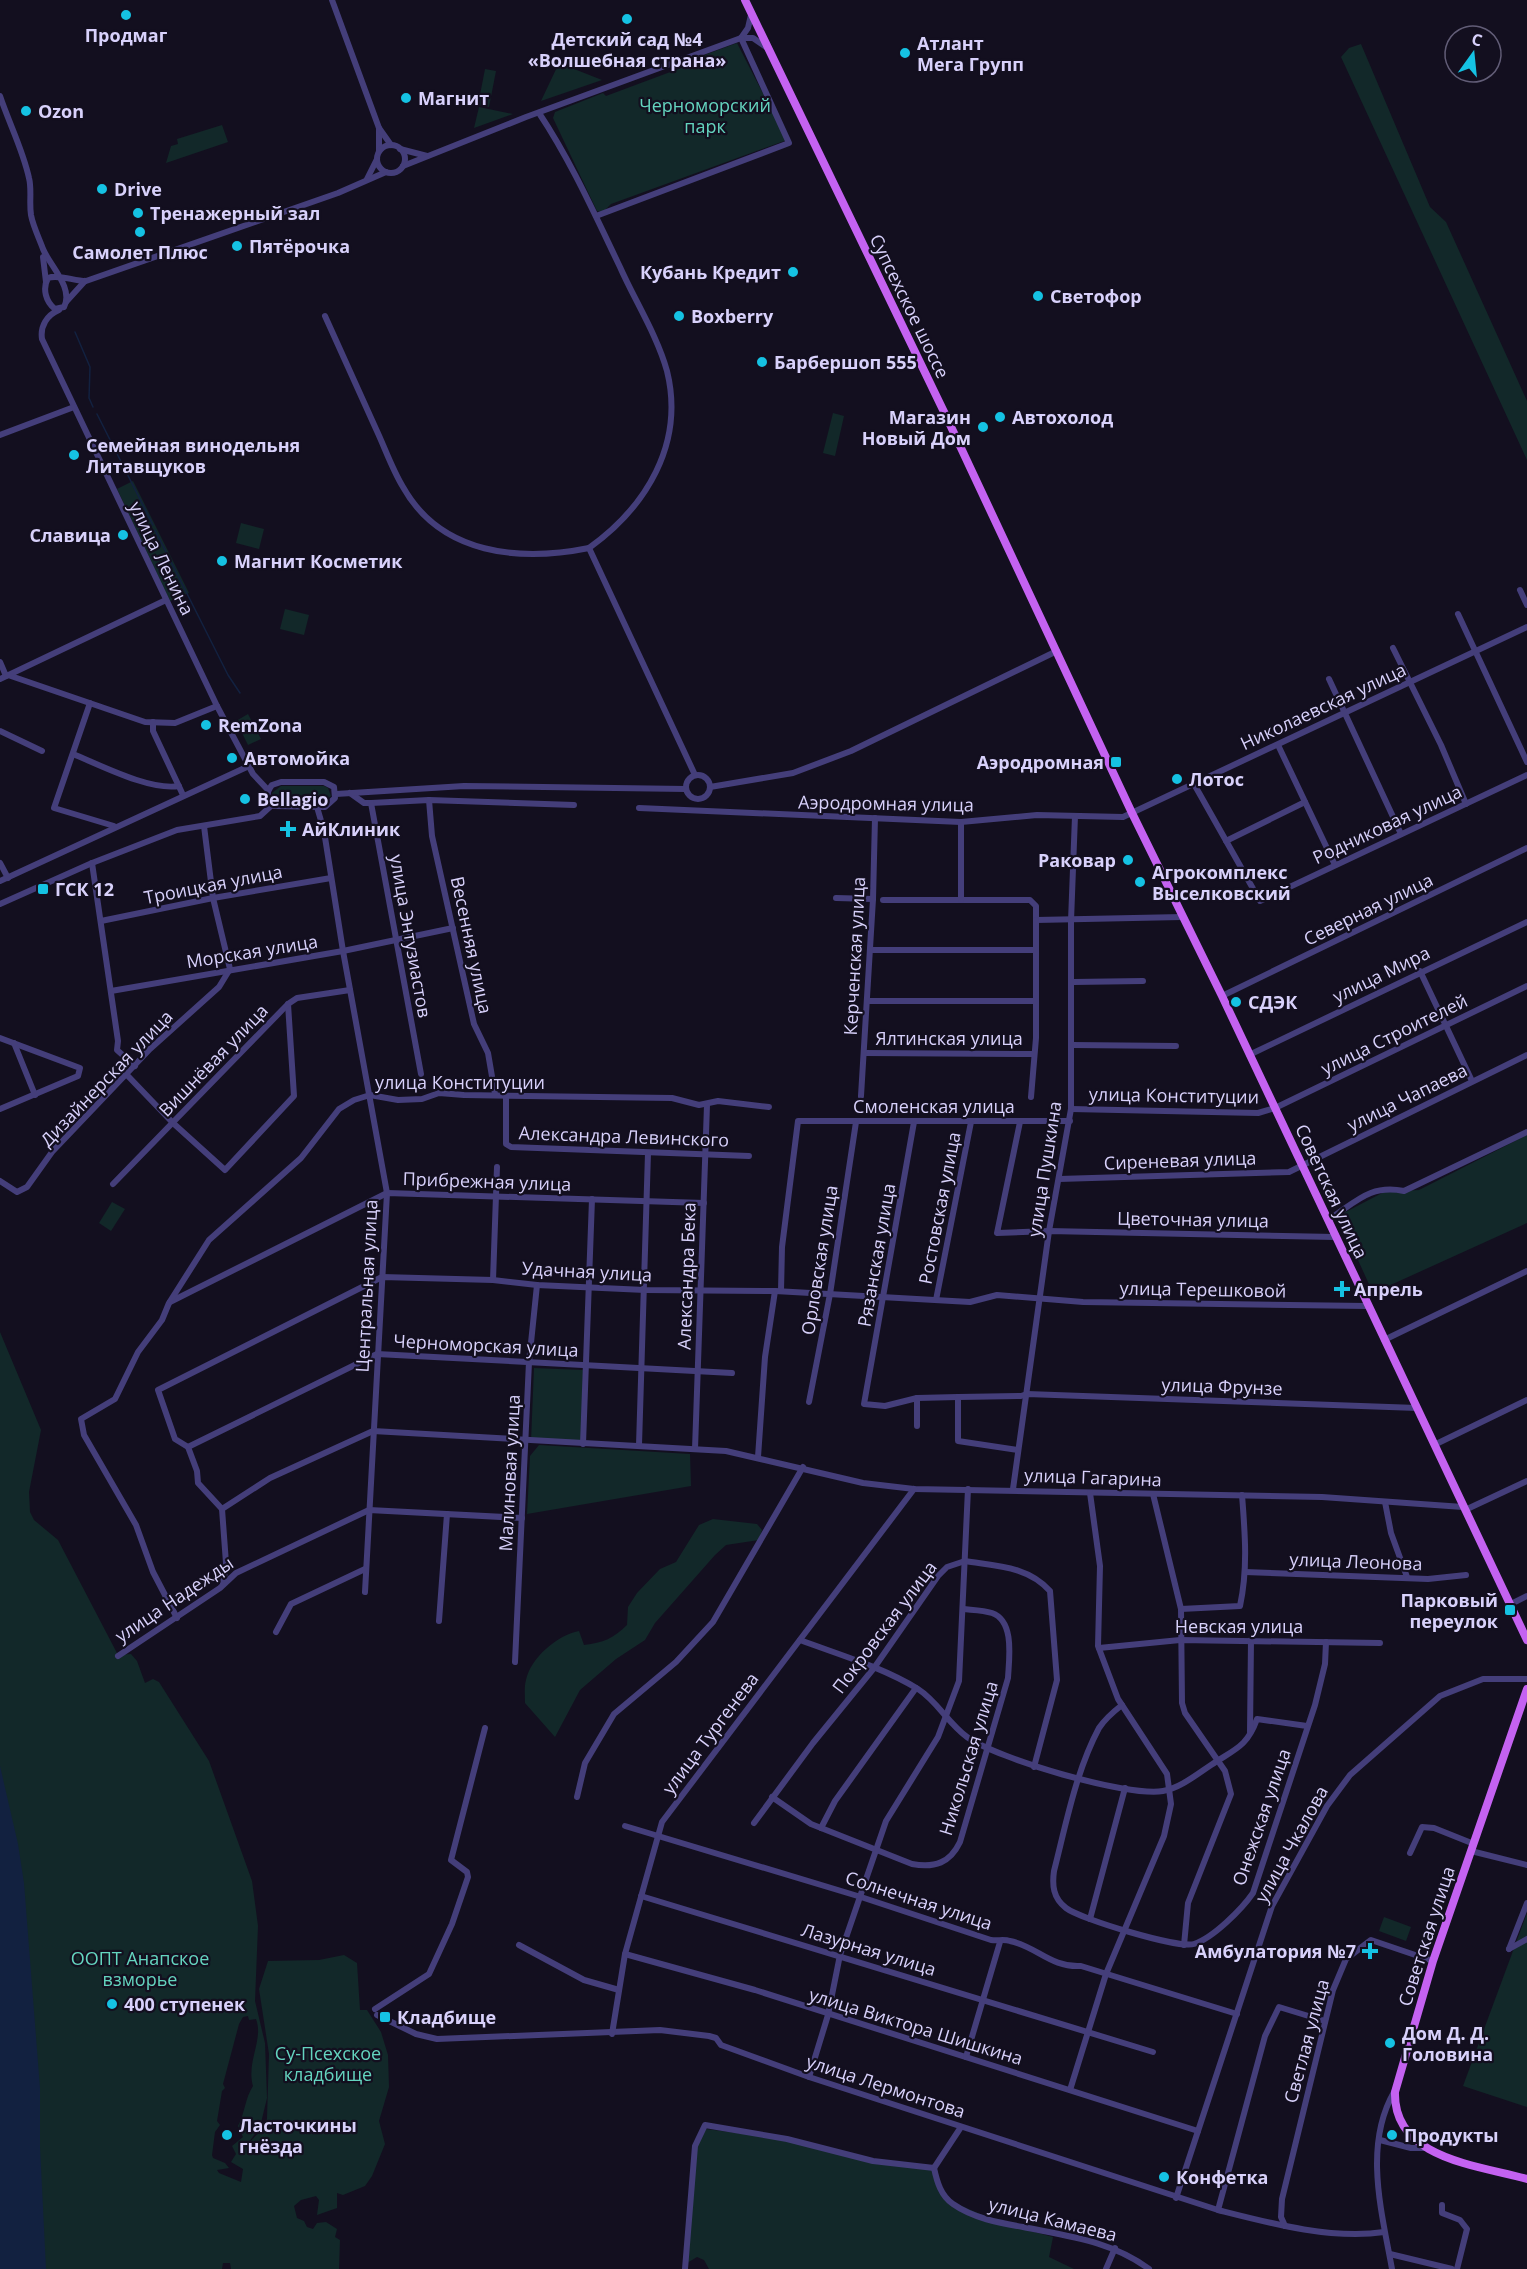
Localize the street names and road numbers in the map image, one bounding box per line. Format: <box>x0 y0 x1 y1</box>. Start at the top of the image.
street label: Супсехское шоссе <box>865 230 955 382</box>
street label: улица Ленина <box>124 497 200 619</box>
street label: Николаевская улица <box>1236 657 1410 755</box>
street label: Родниковая улица <box>1309 779 1465 869</box>
street label: Аэродромная улица <box>798 789 974 817</box>
street label: улица Энтузиастов <box>385 853 437 1019</box>
street label: Троицкая улица <box>142 859 284 909</box>
street label: Северная улица <box>1299 867 1437 951</box>
street label: Весенняя улица <box>446 874 498 1016</box>
street label: Керченская улица <box>838 876 870 1036</box>
street label: Морская улица <box>185 929 319 973</box>
street label: улица Мира <box>1328 940 1434 1008</box>
street label: улица Строителей <box>1317 988 1471 1080</box>
street label: Вишнёвая улица <box>153 999 273 1121</box>
street label: Дизайнерская улица <box>34 1005 178 1151</box>
street label: Ялтинская улица <box>875 1026 1023 1050</box>
street label: улица Чапаева <box>1343 1058 1471 1136</box>
street label: улица Конституции <box>375 1070 545 1094</box>
street label: улица Конституции <box>1089 1082 1259 1108</box>
street label: Смоленская улица <box>853 1094 1015 1118</box>
street label: улица Пушкина <box>1021 1099 1067 1239</box>
street label: Александра Левинского <box>518 1120 730 1152</box>
street label: Советская улица <box>1290 1120 1374 1262</box>
street label: Ростовская улица <box>912 1130 966 1286</box>
street label: Сиреневая улица <box>1103 1145 1257 1175</box>
street label: Прибрежная улица <box>402 1166 572 1196</box>
street label: Рязанская улица <box>852 1181 900 1329</box>
street label: Орловская улица <box>795 1184 843 1336</box>
street label: Центральная улица <box>349 1199 383 1373</box>
street label: Александра Бека <box>671 1202 701 1350</box>
street label: Цветочная улица <box>1117 1206 1269 1232</box>
street label: Удачная улица <box>521 1256 653 1286</box>
street label: улица Терешковой <box>1119 1276 1287 1302</box>
street label: Черноморская улица <box>393 1328 579 1362</box>
street label: улица Фрунзе <box>1161 1372 1283 1400</box>
street label: Малиновая улица <box>493 1394 525 1552</box>
street label: улица Гагарина <box>1024 1463 1162 1491</box>
street label: улица Леонова <box>1289 1547 1423 1575</box>
street label: улица Надежды <box>110 1551 238 1647</box>
street label: Покровская улица <box>826 1556 942 1698</box>
street label: Невская улица <box>1175 1614 1303 1638</box>
street label: улица Тургенева <box>656 1667 764 1799</box>
street label: Никольская улица <box>933 1678 1003 1838</box>
street label: Онежская улица <box>1226 1745 1296 1889</box>
street label: улица Чкалова <box>1249 1781 1333 1907</box>
street label: Советская улица <box>1392 1863 1460 2009</box>
street label: Солнечная улица <box>843 1865 995 1935</box>
street label: Лазурная улица <box>799 1917 939 1981</box>
street label: Светлая улица <box>1278 1976 1334 2106</box>
street label: улица Виктора Шишкина <box>806 1982 1026 2070</box>
street label: улица Лермонтова <box>804 2049 968 2123</box>
street label: улица Камаева <box>986 2191 1120 2247</box>

